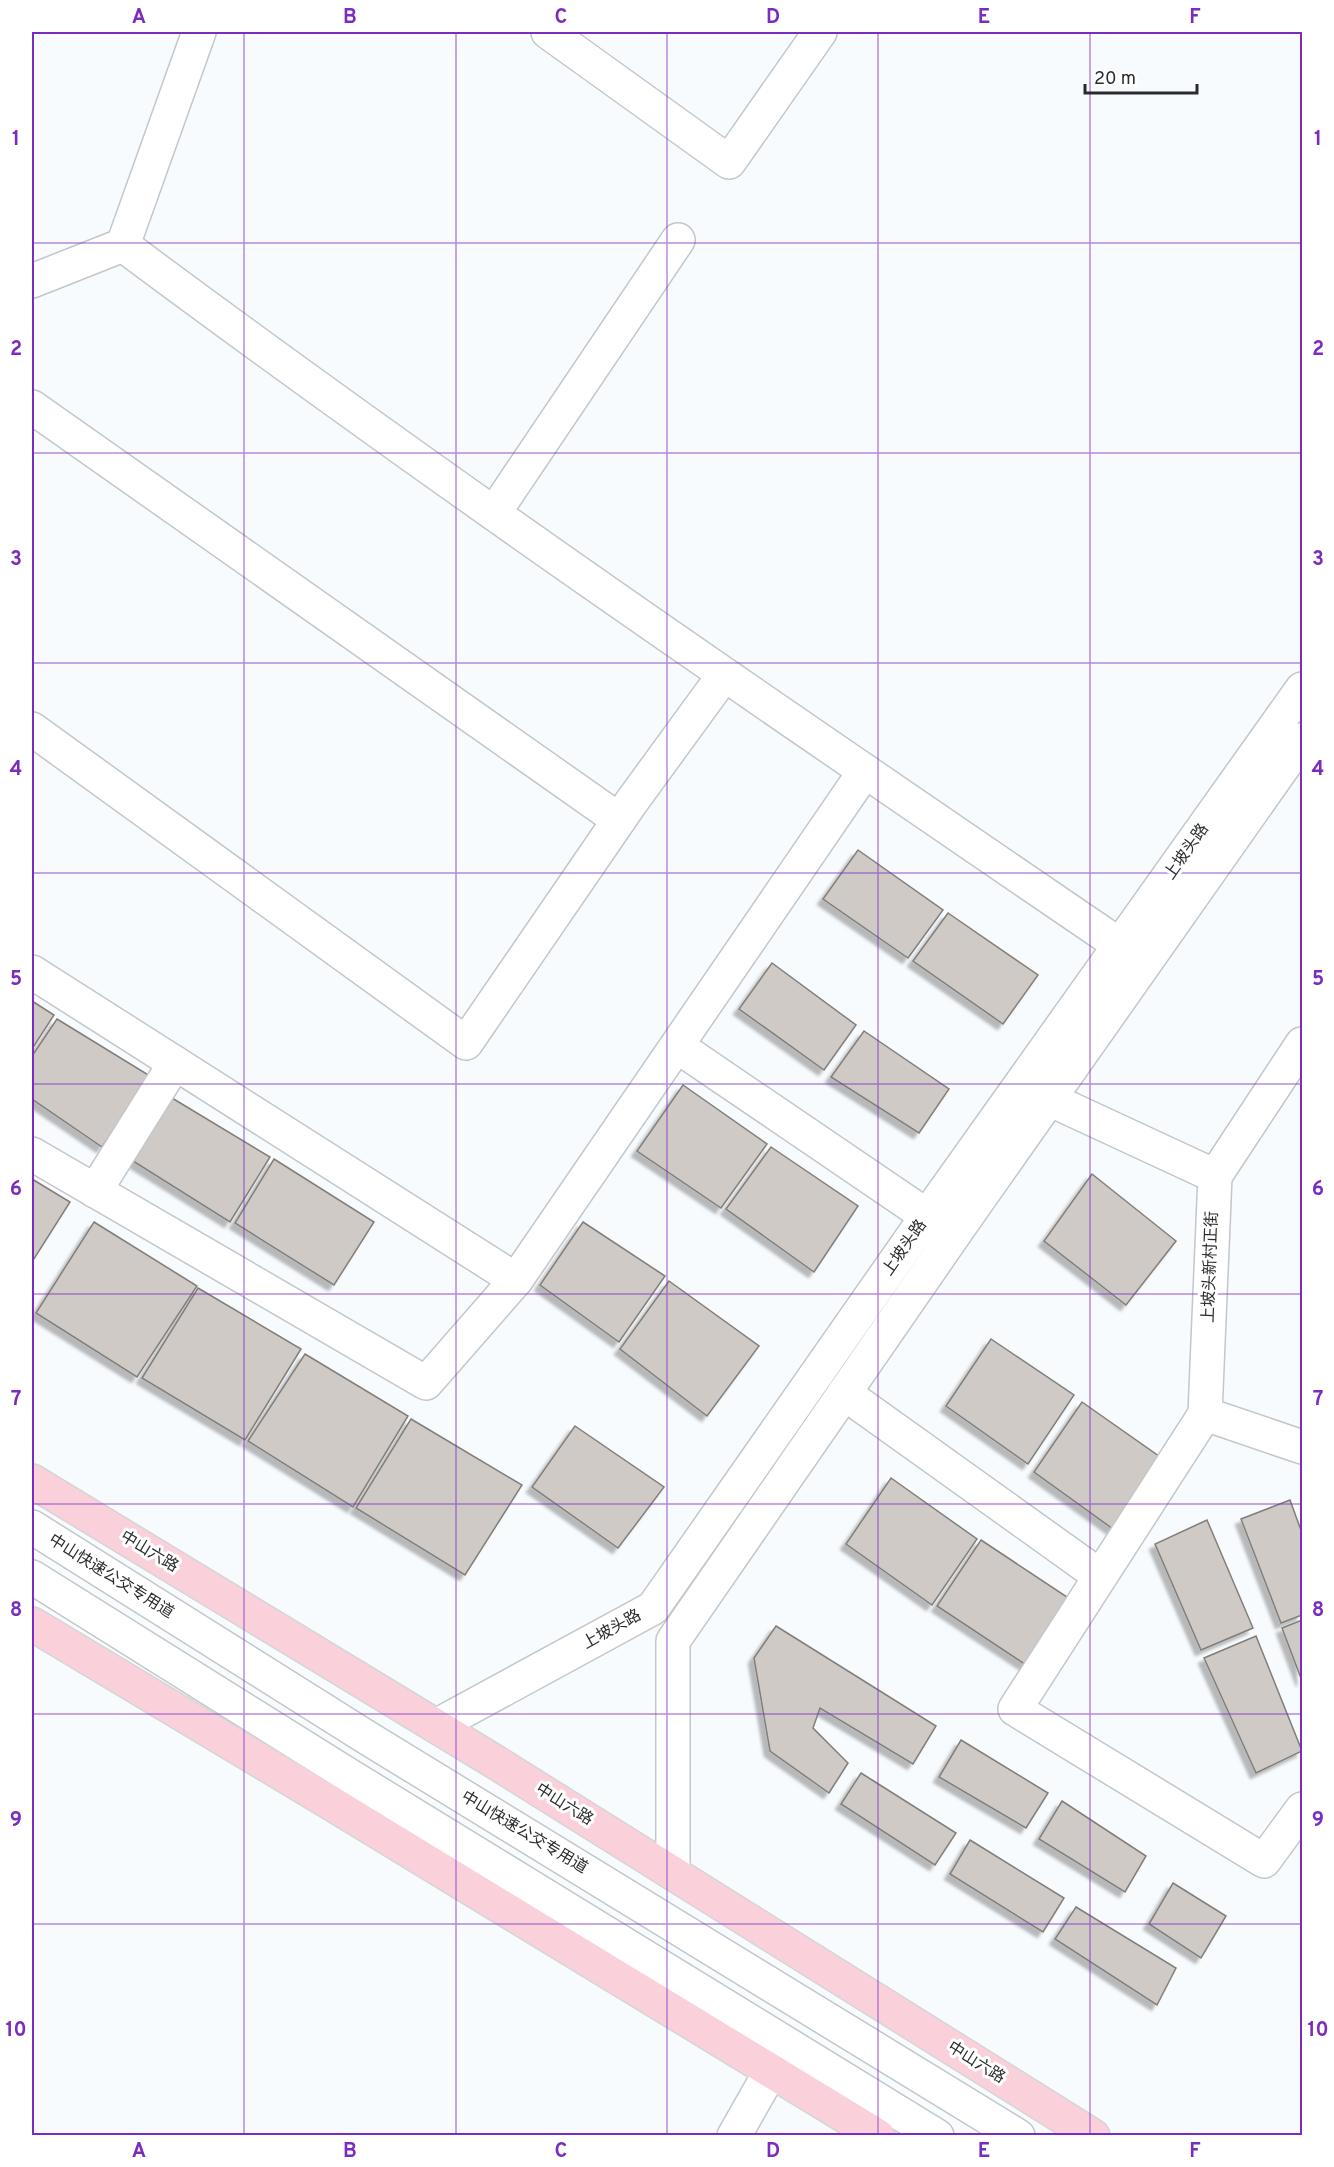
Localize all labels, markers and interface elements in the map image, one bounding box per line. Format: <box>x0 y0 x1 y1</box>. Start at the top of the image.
text: A <box>132 5 146 31</box>
text: B <box>343 5 357 31</box>
text: C <box>555 5 567 31</box>
text: D <box>766 5 780 31</box>
text: E <box>978 5 990 31</box>
text: F <box>1189 5 1201 31</box>
scale bar <box>1085 57 1198 95</box>
text: 20 m <box>1094 68 1136 91</box>
text: 1 <box>12 127 20 153</box>
text: 1 <box>1314 127 1322 153</box>
text: 2 <box>10 337 22 363</box>
text: 2 <box>1312 337 1324 363</box>
text: 3 <box>10 547 22 573</box>
text: 3 <box>1312 547 1324 573</box>
text: 4 <box>10 757 22 783</box>
text: 4 <box>1312 757 1324 783</box>
street label: 上坡头路 <box>1160 820 1214 884</box>
text: 5 <box>10 967 22 993</box>
text: 5 <box>1312 967 1324 993</box>
text: 6 <box>10 1177 22 1203</box>
text: 6 <box>1312 1177 1324 1203</box>
street label: 上坡头新村正街 <box>1199 1211 1223 1323</box>
street label: 上坡头路 <box>878 1216 932 1280</box>
text: 7 <box>11 1387 21 1413</box>
text: 7 <box>1313 1387 1323 1413</box>
street label: 中山六路 <box>116 1527 182 1577</box>
street label: 中山快速公交专用道 <box>45 1530 177 1624</box>
text: 8 <box>10 1598 22 1624</box>
text: 8 <box>1312 1598 1324 1624</box>
street label: 上坡头路 <box>579 1606 645 1654</box>
street label: 中山六路 <box>532 1780 596 1830</box>
street label: 中山快速公交专用道 <box>457 1787 591 1879</box>
text: 9 <box>10 1808 22 1834</box>
text: 9 <box>1312 1808 1324 1834</box>
text: 10 <box>5 2018 27 2044</box>
text: 10 <box>1307 2018 1329 2044</box>
street label: 中山六路 <box>944 2038 1008 2088</box>
text: A <box>132 2139 146 2165</box>
text: B <box>343 2139 357 2165</box>
text: C <box>555 2139 567 2165</box>
text: D <box>766 2139 780 2165</box>
text: E <box>978 2139 990 2165</box>
text: F <box>1189 2139 1201 2165</box>

